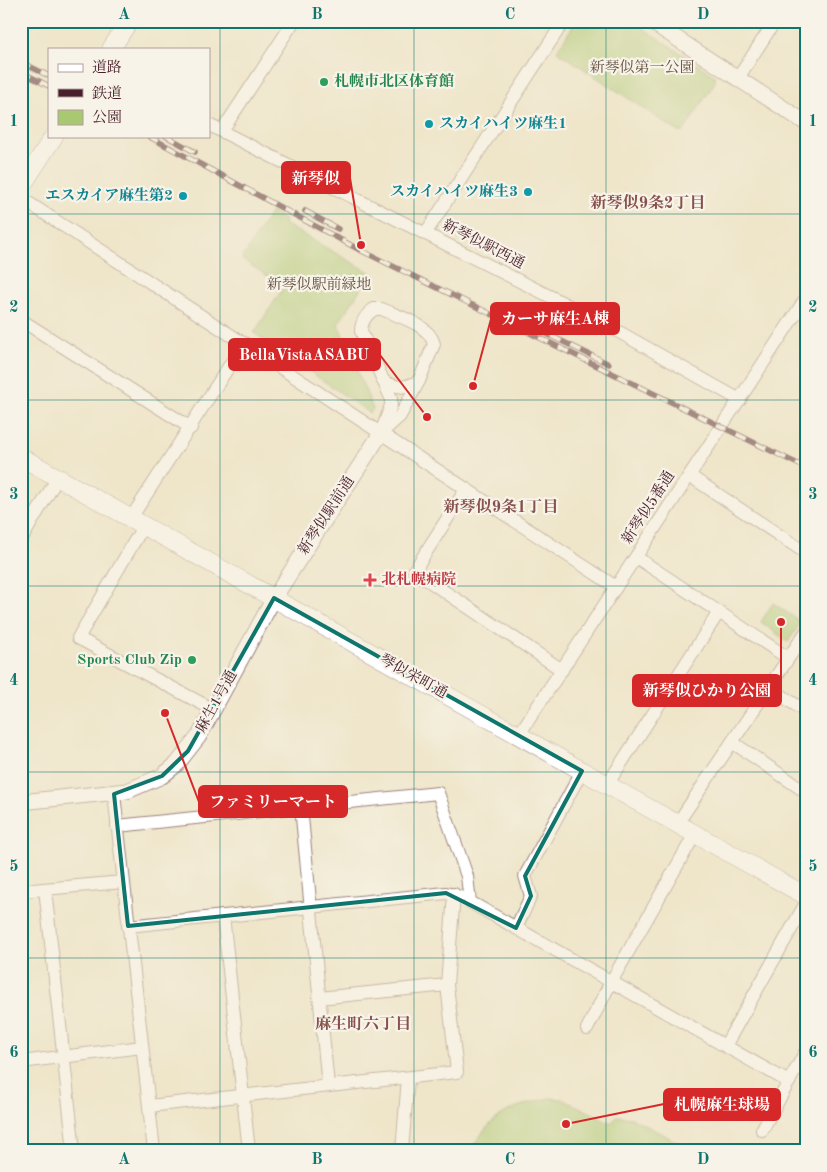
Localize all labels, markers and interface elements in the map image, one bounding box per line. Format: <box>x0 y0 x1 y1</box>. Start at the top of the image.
text: A <box>118 7 130 23</box>
text: B <box>311 7 323 23</box>
text: C <box>505 7 515 23</box>
text: D <box>697 7 709 23</box>
legend <box>48 48 210 138</box>
text: 道路 <box>92 59 122 76</box>
park label: 新琴似第一公園 <box>589 59 695 76</box>
place label: 札幌市北区体育館 <box>334 73 454 90</box>
marker: 札幌市北区体育館 <box>318 76 330 88</box>
text: 鉄道 <box>92 85 122 102</box>
text: 公園 <box>92 109 122 126</box>
text: 1 <box>9 114 19 130</box>
text: 1 <box>808 114 818 130</box>
place label: スカイハイツ麻生1 <box>439 115 567 132</box>
marker: スカイハイツ麻生1 <box>423 118 435 130</box>
callout: 新琴似 <box>282 162 350 193</box>
text: 新琴似 <box>291 170 340 188</box>
place label: スカイハイツ麻生3 <box>390 183 518 200</box>
marker: スカイハイツ麻生3 <box>522 186 534 198</box>
place label: エスカイア麻生第2 <box>45 187 173 204</box>
marker: エスカイア麻生第2 <box>177 190 189 202</box>
district label: 新琴似9条2丁目 <box>590 194 705 212</box>
street label: 新琴似駅西通 <box>439 216 527 272</box>
park label: 新琴似駅前緑地 <box>266 276 372 293</box>
text: 2 <box>9 300 19 316</box>
text: 2 <box>808 300 818 316</box>
callout: カーサ麻生A棟 <box>491 303 619 334</box>
text: カーサ麻生A棟 <box>501 310 609 328</box>
callout: BellaVistaASABU <box>229 339 380 370</box>
text: BellaVistaASABU <box>239 348 370 364</box>
street label: 新琴似5番通 <box>618 468 678 547</box>
street label: 新琴似駅前通 <box>295 473 358 558</box>
text: 3 <box>9 487 19 503</box>
text: 3 <box>808 487 818 503</box>
district label: 新琴似9条1丁目 <box>443 498 558 516</box>
place label: 北札幌病院 <box>381 571 456 588</box>
marker: 北札幌病院 <box>363 573 377 587</box>
street label: 琴似栄町通 <box>377 651 450 702</box>
place label: Sports Club Zip <box>77 653 182 668</box>
marker: Sports Club Zip <box>186 654 198 666</box>
street label: 麻生1号通 <box>192 667 240 736</box>
text: 4 <box>9 673 19 689</box>
text: 4 <box>808 673 818 689</box>
callout: 新琴似ひかり公園 <box>633 675 781 706</box>
text: 新琴似ひかり公園 <box>642 682 771 700</box>
callout: ファミリーマート <box>199 786 347 817</box>
text: ファミリーマート <box>209 794 337 811</box>
text: 5 <box>9 859 19 875</box>
text: 5 <box>808 859 818 875</box>
district label: 麻生町六丁目 <box>315 1015 411 1033</box>
text: 6 <box>9 1045 19 1061</box>
text: 6 <box>808 1045 818 1061</box>
callout: 札幌麻生球場 <box>664 1089 780 1120</box>
text: 札幌麻生球場 <box>674 1096 770 1114</box>
text: A <box>118 1152 130 1168</box>
text: B <box>311 1152 323 1168</box>
text: C <box>505 1152 515 1168</box>
text: D <box>697 1152 709 1168</box>

